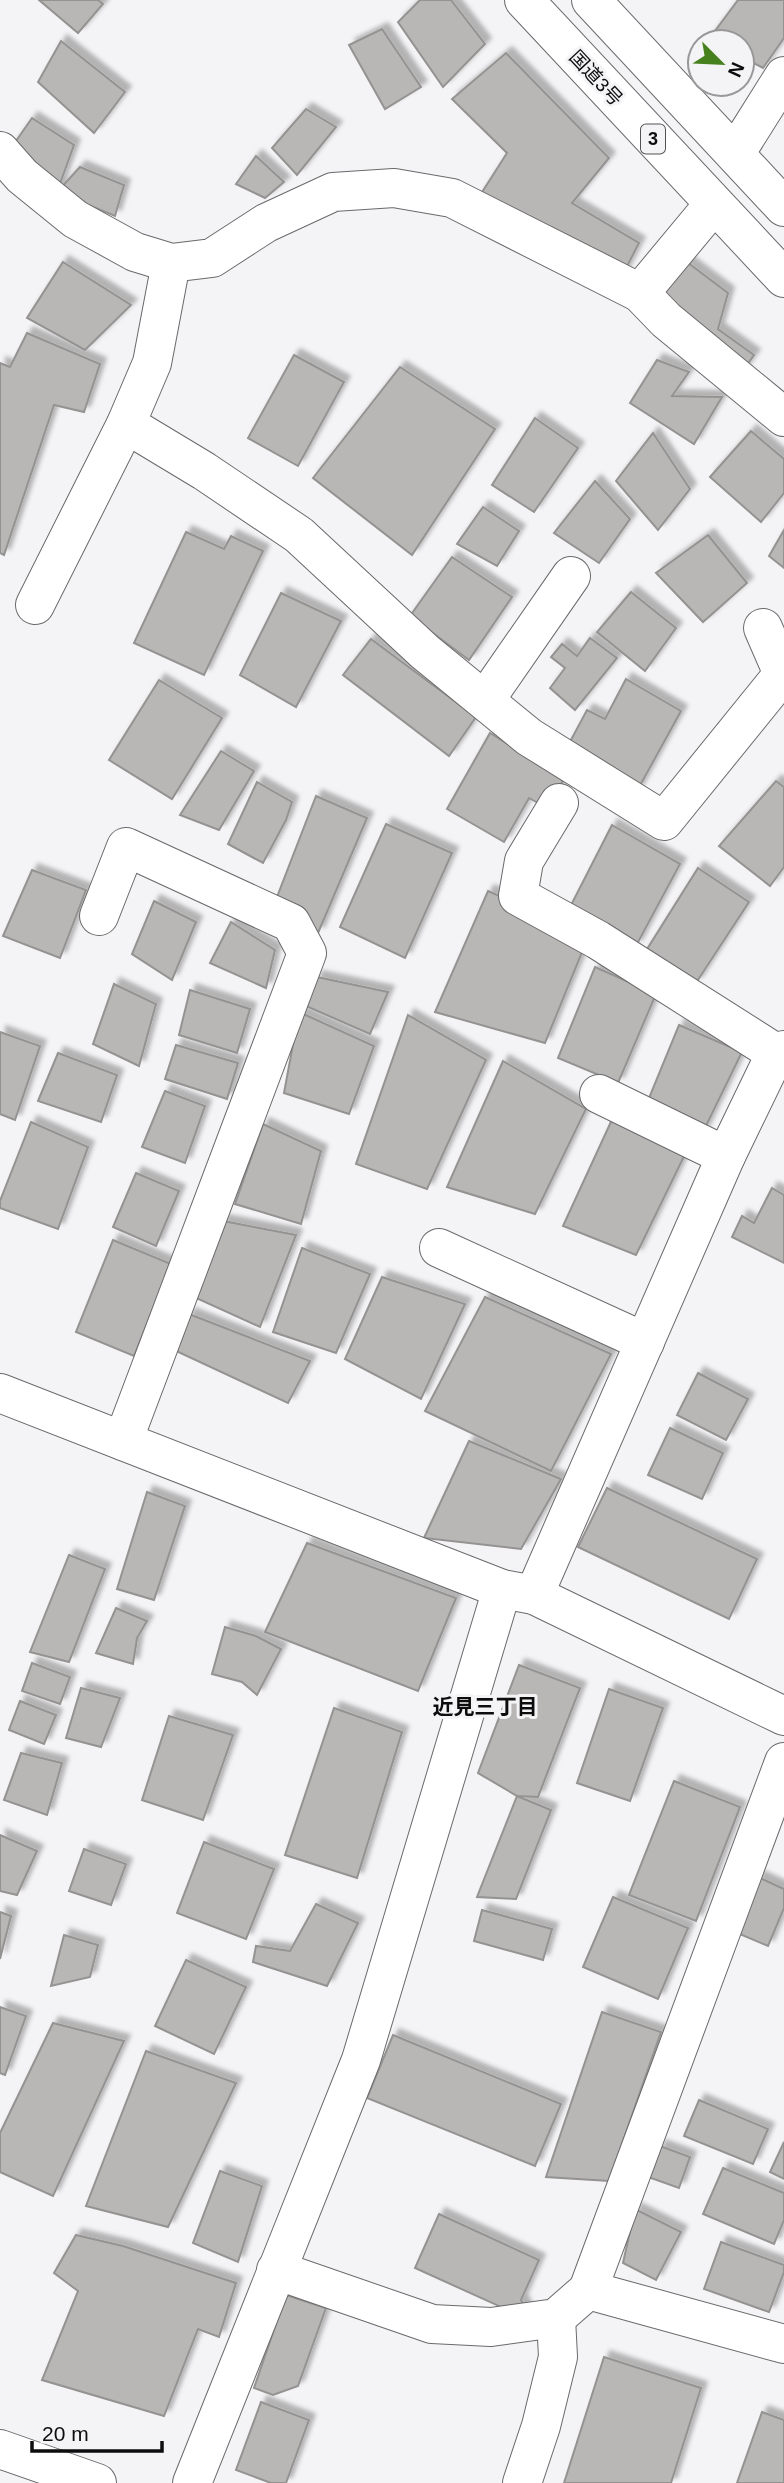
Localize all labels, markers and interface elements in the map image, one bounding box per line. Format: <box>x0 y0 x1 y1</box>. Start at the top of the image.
north arrow <box>686 28 756 98</box>
street label: 国道3号 <box>565 46 627 110</box>
text: N <box>724 59 748 80</box>
road number: 3 <box>641 124 665 154</box>
district label: 近見三丁目 <box>433 1695 538 1718</box>
scale bar <box>32 2410 161 2454</box>
text: 20 m <box>42 2422 89 2445</box>

